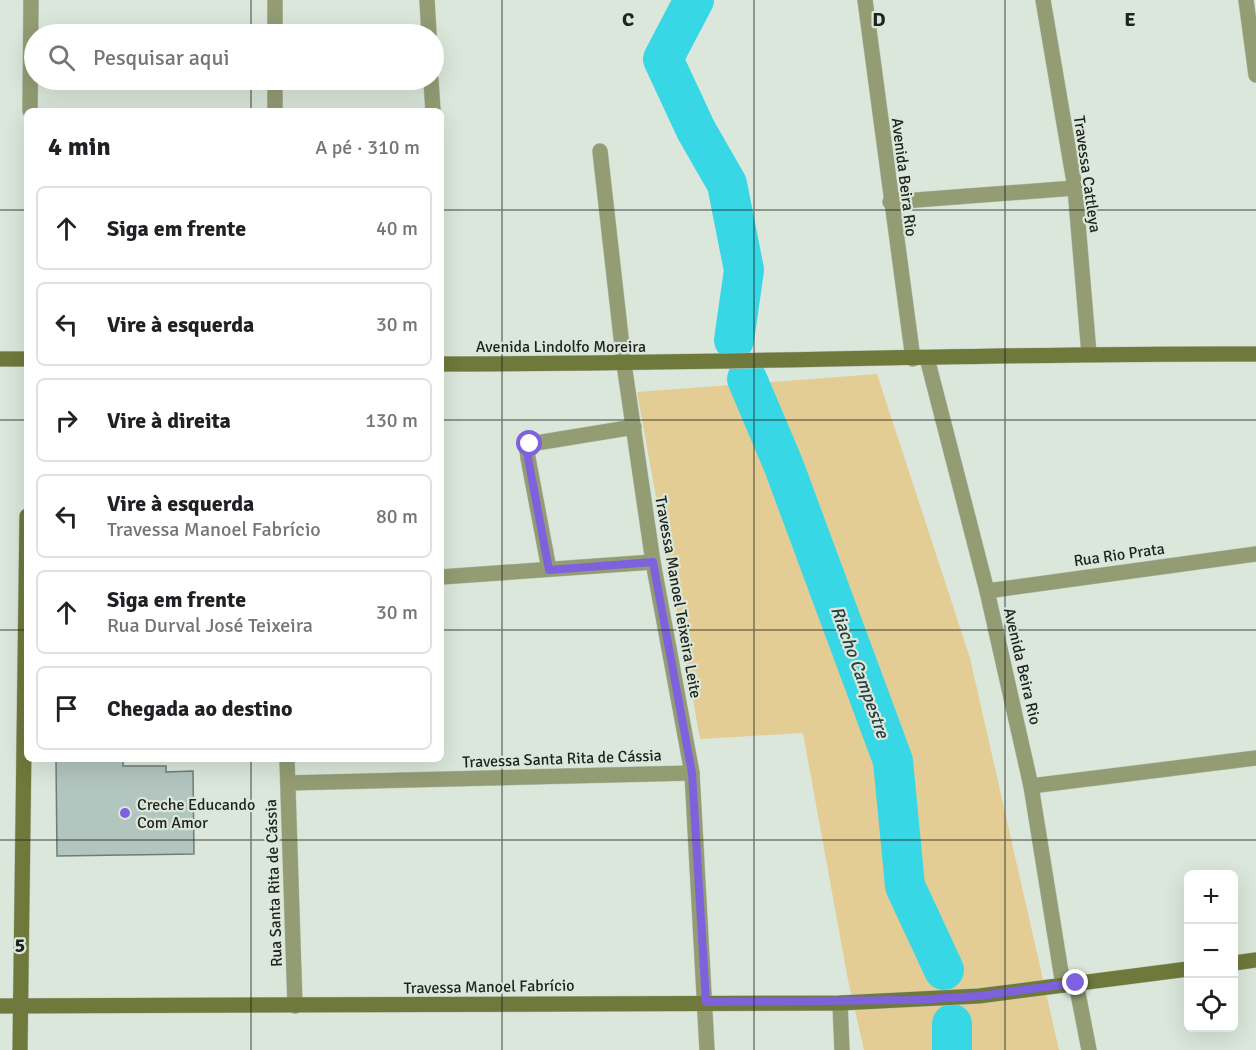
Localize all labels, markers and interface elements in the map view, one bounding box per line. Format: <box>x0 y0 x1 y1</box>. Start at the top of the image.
text: C <box>622 7 634 32</box>
text: D <box>872 7 886 32</box>
text: E <box>1124 7 1136 32</box>
search box <box>24 24 444 90</box>
icon: search <box>45 41 78 74</box>
text: Pesquisar aqui <box>93 44 229 71</box>
street label: Travessa Cattleya <box>1069 114 1105 234</box>
street label: Avenida Beira Rio <box>887 117 921 238</box>
text: 4 min <box>48 131 111 163</box>
text: A pé · 310 m <box>315 135 420 160</box>
icon: ahead <box>50 212 83 245</box>
text: Siga em frente <box>107 215 246 242</box>
text: 40 m <box>376 216 418 241</box>
icon: left <box>50 308 83 341</box>
text: Vire à esquerda <box>107 311 254 338</box>
text: 30 m <box>376 312 418 337</box>
street label: Avenida Lindolfo Moreira <box>476 337 646 357</box>
icon: right <box>50 404 83 437</box>
text: Vire à direita <box>107 407 231 434</box>
text: 130 m <box>365 408 418 433</box>
route start <box>516 430 542 456</box>
text: Vire à esquerda <box>107 490 254 517</box>
street label: Travessa Manoel Teixeira Leite <box>650 494 706 700</box>
icon: left <box>50 500 83 533</box>
text: 80 m <box>376 504 418 529</box>
text: Travessa Manoel Fabrício <box>107 517 321 542</box>
street label: Rua Rio Prata <box>1072 539 1166 571</box>
text: Siga em frente <box>107 586 246 613</box>
icon: ahead <box>50 596 83 629</box>
text: 30 m <box>376 600 418 625</box>
water label: Riacho Campestre <box>826 603 894 742</box>
street label: Avenida Beira Rio <box>999 606 1045 727</box>
text: Rua Durval José Teixeira <box>107 613 313 638</box>
icon: arrive <box>50 692 83 725</box>
text: Chegada ao destino <box>107 695 293 722</box>
street label: Travessa Santa Rita de Cássia <box>462 746 662 772</box>
place label: Creche Educando Com Amor <box>137 795 255 833</box>
street label: Rua Santa Rita de Cássia <box>261 799 287 967</box>
marker: Creche Educando Com Amor <box>118 806 132 820</box>
map controls <box>1184 870 1238 1032</box>
button: + <box>1184 870 1238 924</box>
button: − <box>1184 924 1238 978</box>
text: 5 <box>15 933 25 958</box>
route end <box>1062 969 1088 995</box>
street label: Travessa Manoel Fabrício <box>403 976 575 998</box>
button: locate <box>1184 978 1238 1032</box>

